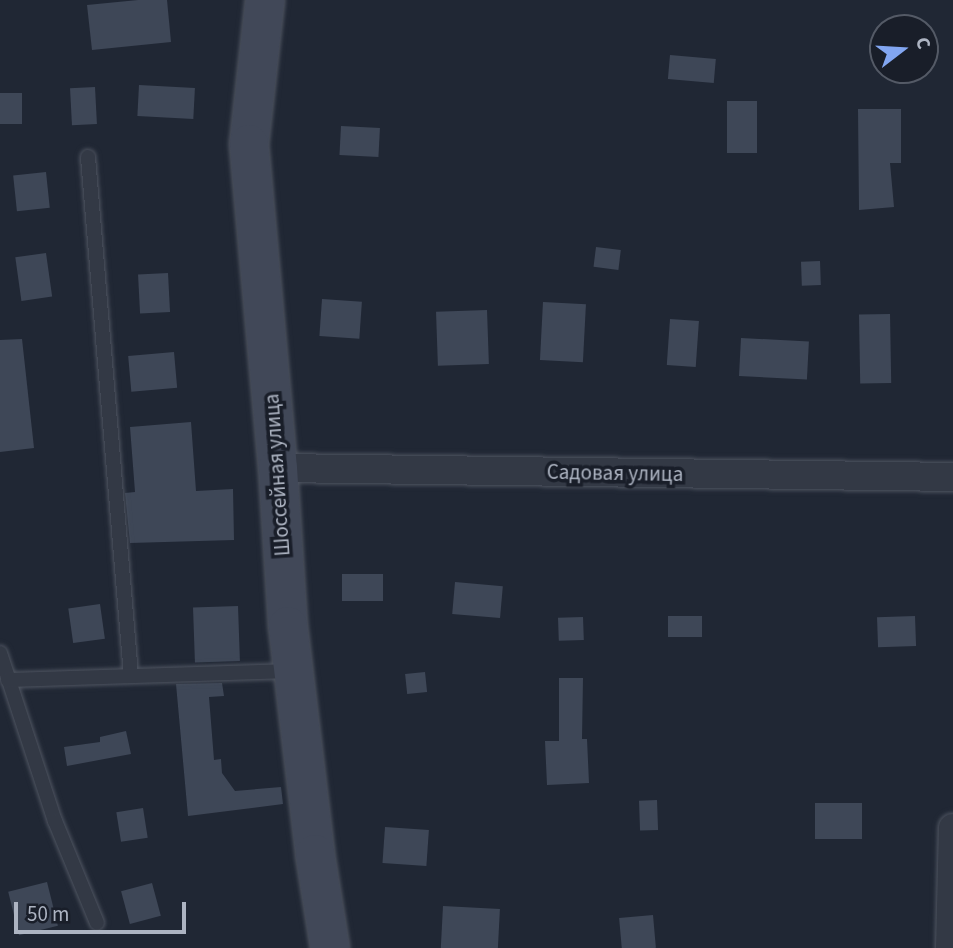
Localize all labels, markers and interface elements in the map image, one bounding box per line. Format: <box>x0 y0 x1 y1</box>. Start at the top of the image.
north arrow <box>869 14 939 84</box>
text: С <box>908 34 937 53</box>
street label: Шоссейная улица <box>259 393 295 557</box>
street label: Садовая улица <box>547 459 683 487</box>
scale bar <box>18 888 189 932</box>
text: 50 m <box>27 899 69 929</box>

